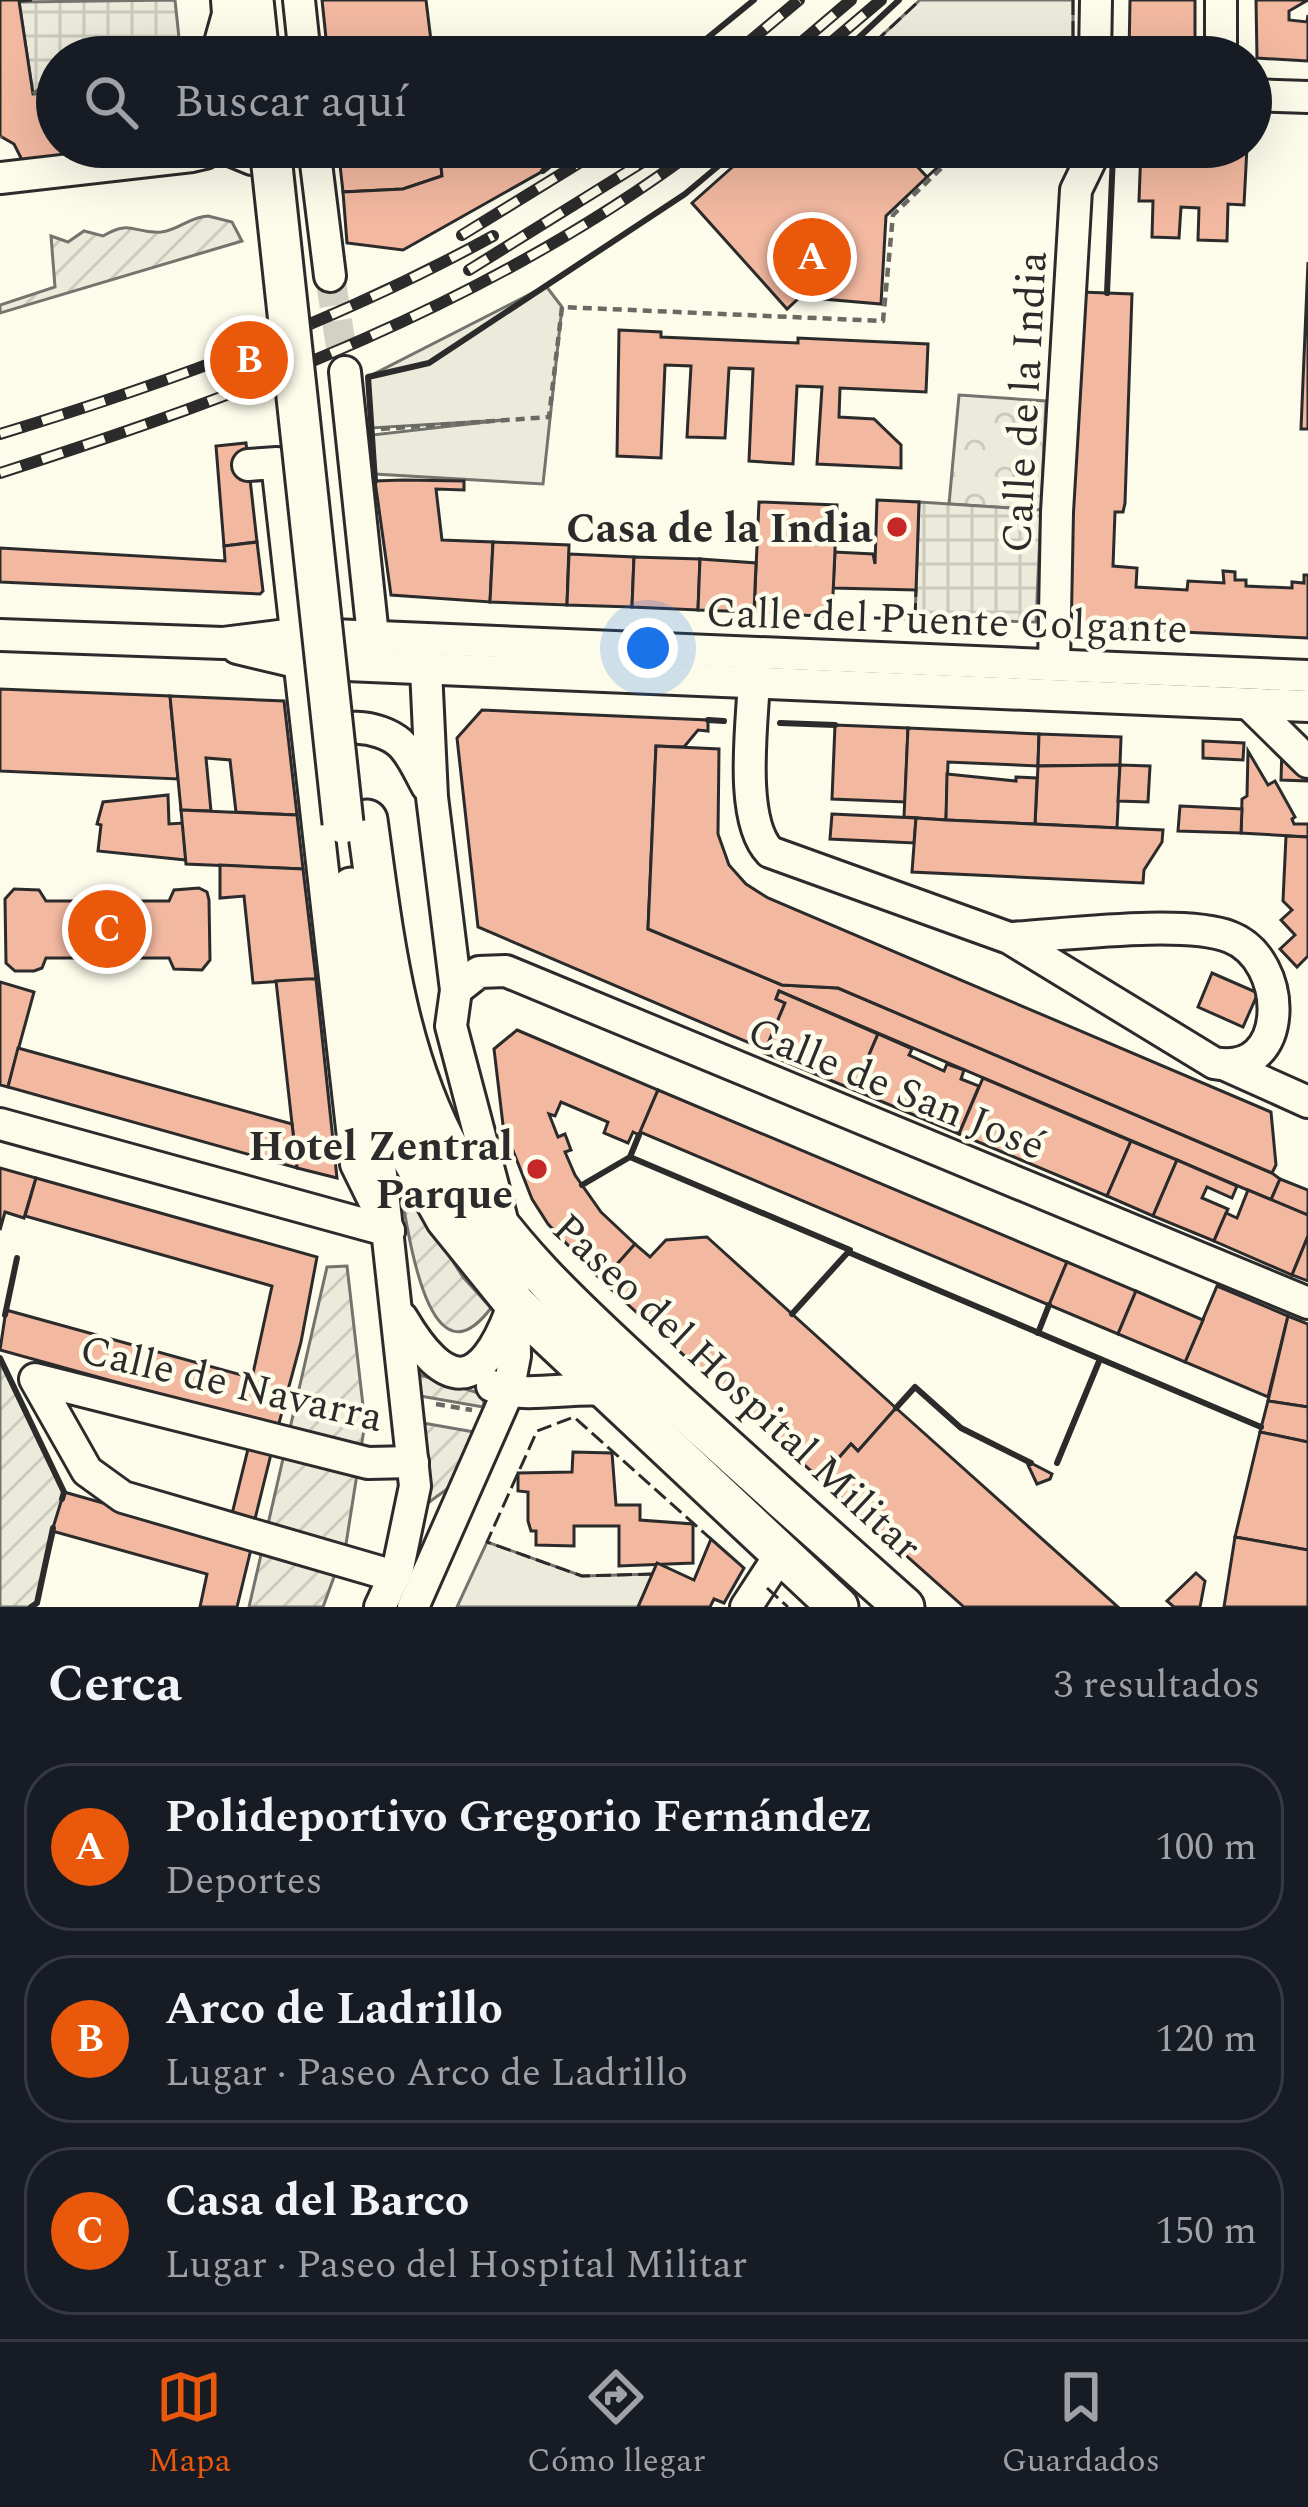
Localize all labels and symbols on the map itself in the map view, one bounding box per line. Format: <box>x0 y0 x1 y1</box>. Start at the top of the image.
pin: A <box>773 212 851 302</box>
street label: Calle de la India <box>986 249 1065 555</box>
pin: B <box>210 315 288 405</box>
place label: Casa de la India <box>566 498 873 561</box>
marker: Casa de la India <box>884 514 910 540</box>
street label: Calle del Puente Colgante <box>705 582 1189 661</box>
your location <box>618 618 678 678</box>
pin: C <box>68 884 146 974</box>
street label: Calle de San José <box>738 1001 1054 1178</box>
place label: Hotel Zentral Parque <box>248 1116 513 1227</box>
marker: Hotel Zentral Parque <box>524 1156 550 1182</box>
street label: Paseo del Hospital Militar <box>537 1199 935 1576</box>
street label: Calle de Navarra <box>74 1319 390 1450</box>

